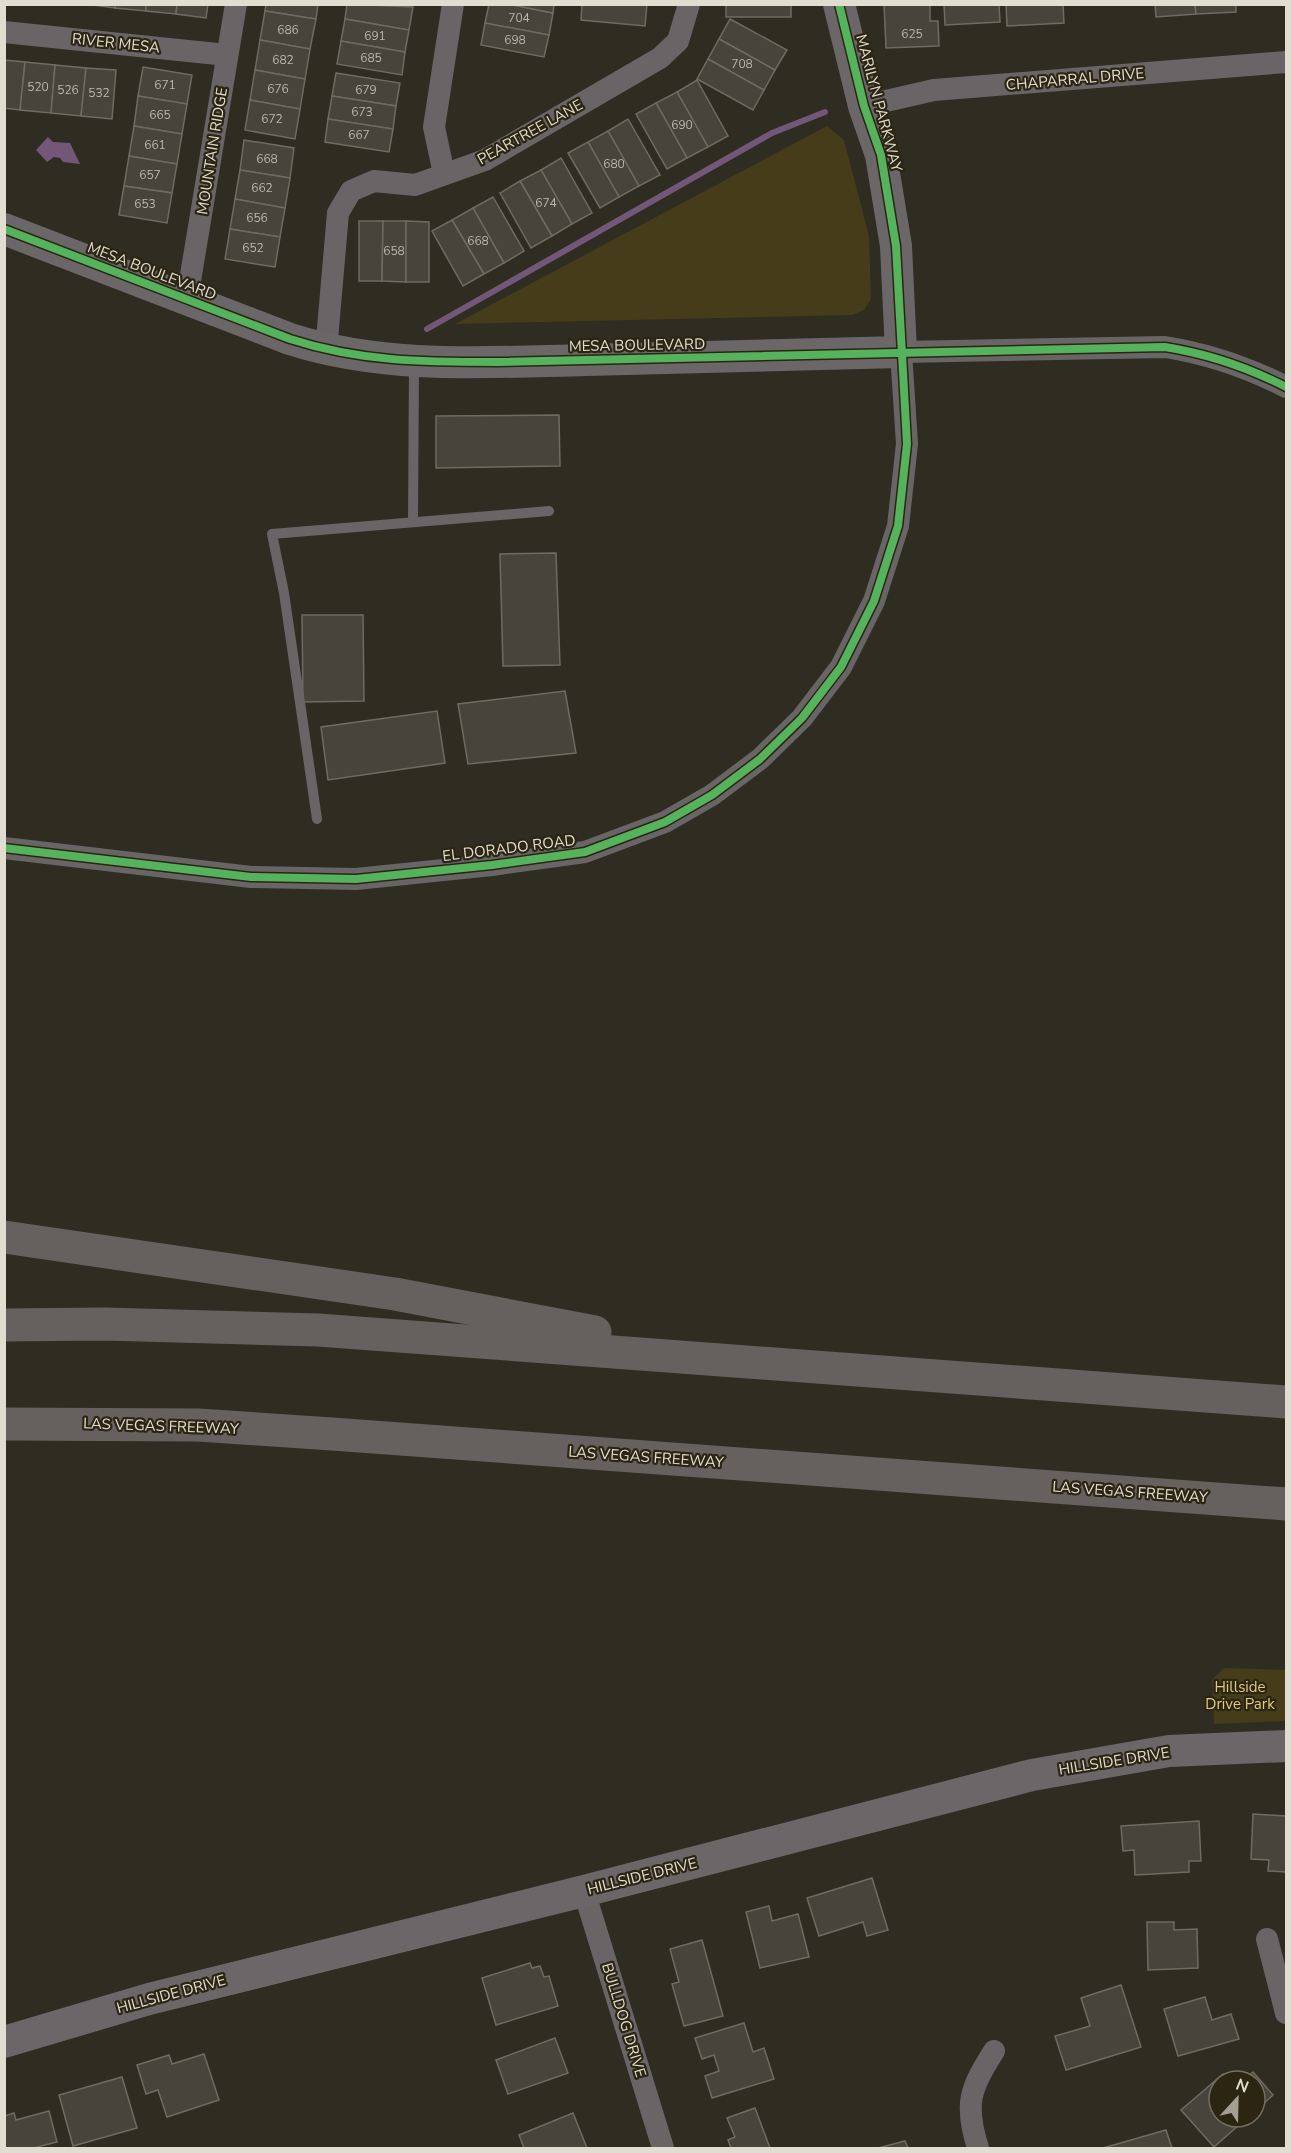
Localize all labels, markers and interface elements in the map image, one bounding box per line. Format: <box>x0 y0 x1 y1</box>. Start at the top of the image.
house number: 704 <box>508 10 530 26</box>
house number: 686 <box>277 22 299 38</box>
house number: 625 <box>901 26 923 42</box>
street label: RIVER MESA <box>71 28 161 58</box>
house number: 691 <box>364 28 386 44</box>
house number: 698 <box>504 32 526 48</box>
street label: MARILYN PARKWAY <box>851 32 907 175</box>
house number: 685 <box>360 50 382 66</box>
house number: 682 <box>272 52 294 68</box>
house number: 708 <box>731 56 753 72</box>
street label: CHAPARRAL DRIVE <box>1005 63 1145 95</box>
house number: 671 <box>154 77 176 93</box>
house number: 520 <box>27 79 49 95</box>
house number: 676 <box>267 81 289 97</box>
house number: 526 <box>57 82 79 98</box>
house number: 679 <box>355 82 377 98</box>
house number: 532 <box>88 85 110 101</box>
street label: MOUNTAIN RIDGE <box>192 86 232 216</box>
street label: PEARTREE LANE <box>474 95 586 169</box>
house number: 673 <box>351 104 373 120</box>
house number: 665 <box>149 107 171 123</box>
house number: 672 <box>261 111 283 127</box>
house number: 690 <box>671 117 693 133</box>
house number: 667 <box>348 127 370 143</box>
house number: 661 <box>144 137 166 153</box>
house number: 668 <box>256 151 278 167</box>
house number: 680 <box>603 156 625 172</box>
house number: 657 <box>139 167 161 183</box>
house number: 662 <box>251 180 273 196</box>
house number: 674 <box>535 195 557 211</box>
house number: 653 <box>134 196 156 212</box>
house number: 656 <box>246 210 268 226</box>
house number: 668 <box>467 233 489 249</box>
street label: MESA BOULEVARD <box>85 237 219 305</box>
house number: 652 <box>242 240 264 256</box>
house number: 658 <box>383 243 405 259</box>
street label: MESA BOULEVARD <box>569 334 705 356</box>
street label: EL DORADO ROAD <box>441 830 577 866</box>
street label: LAS VEGAS FREEWAY <box>83 1413 240 1439</box>
street label: LAS VEGAS FREEWAY <box>568 1442 725 1472</box>
street label: LAS VEGAS FREEWAY <box>1052 1477 1209 1507</box>
park label: Hillside Drive Park <box>1205 1677 1275 1714</box>
street label: HILLSIDE DRIVE <box>1057 1742 1171 1780</box>
street label: HILLSIDE DRIVE <box>585 1853 699 1899</box>
street label: BULLDOG DRIVE <box>597 1960 651 2080</box>
street label: HILLSIDE DRIVE <box>114 1970 228 2018</box>
north arrow <box>1207 2069 1267 2129</box>
text: N <box>1233 2074 1252 2098</box>

